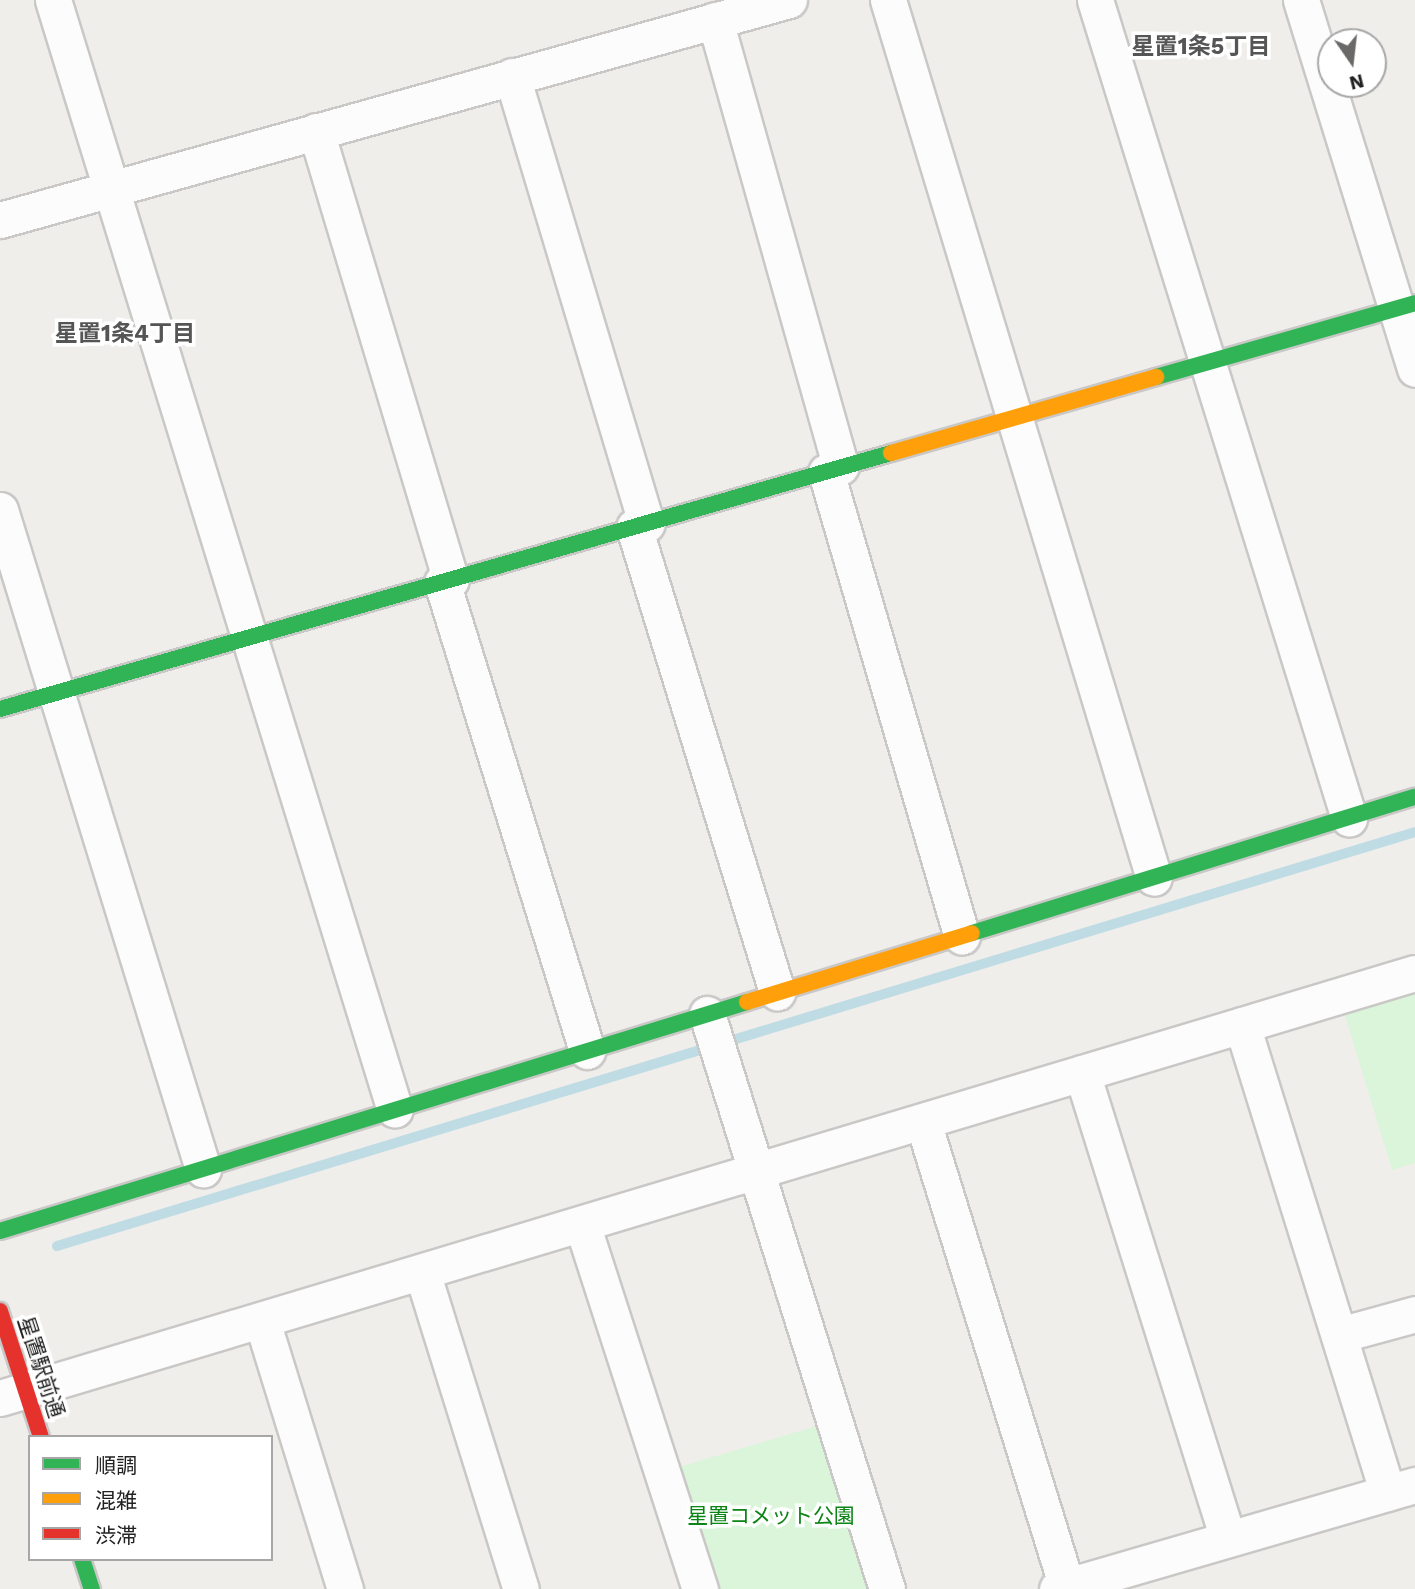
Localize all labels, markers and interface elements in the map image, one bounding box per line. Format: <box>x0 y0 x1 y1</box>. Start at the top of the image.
north arrow <box>1317 28 1387 98</box>
district label: 星置1条5丁目 <box>1132 33 1270 61</box>
text: N <box>1347 69 1366 95</box>
district label: 星置1条4丁目 <box>55 320 195 348</box>
street label: 星置駅前通 <box>13 1313 69 1421</box>
legend <box>28 1435 273 1561</box>
text: 順調 <box>95 1453 137 1478</box>
text: 混雑 <box>95 1488 137 1513</box>
park label: 星置コメット公園 <box>687 1503 855 1529</box>
text: 渋滞 <box>95 1523 137 1548</box>

